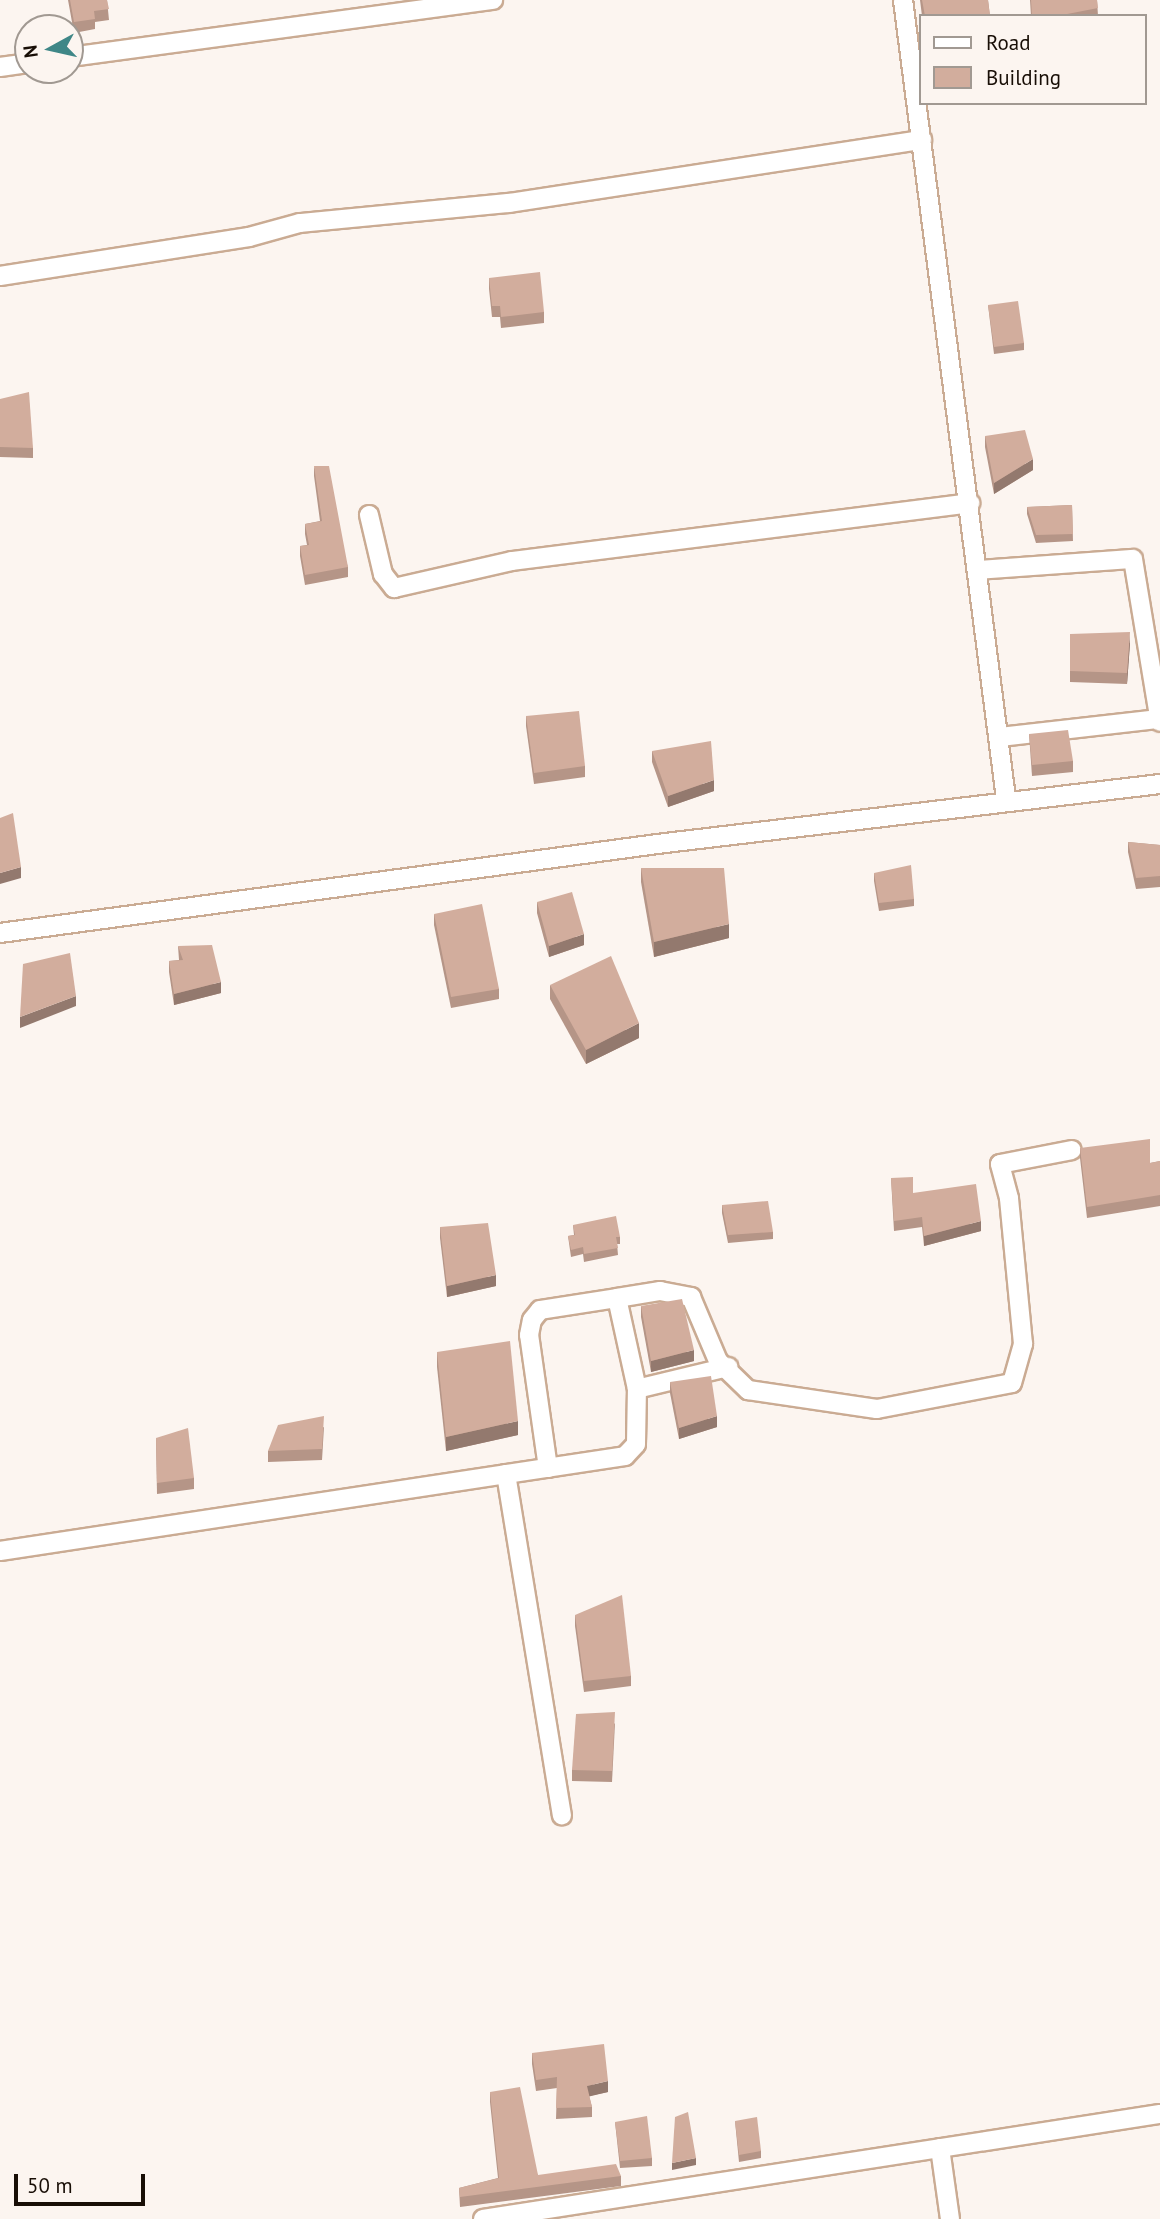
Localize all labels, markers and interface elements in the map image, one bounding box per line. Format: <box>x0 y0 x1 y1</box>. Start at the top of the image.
north arrow <box>14 14 84 84</box>
legend <box>918 14 1146 105</box>
text: Road <box>986 29 1030 56</box>
text: N <box>17 44 43 60</box>
text: Building <box>986 64 1061 91</box>
scale bar <box>18 2160 149 2204</box>
text: 50 m <box>27 2172 73 2199</box>

